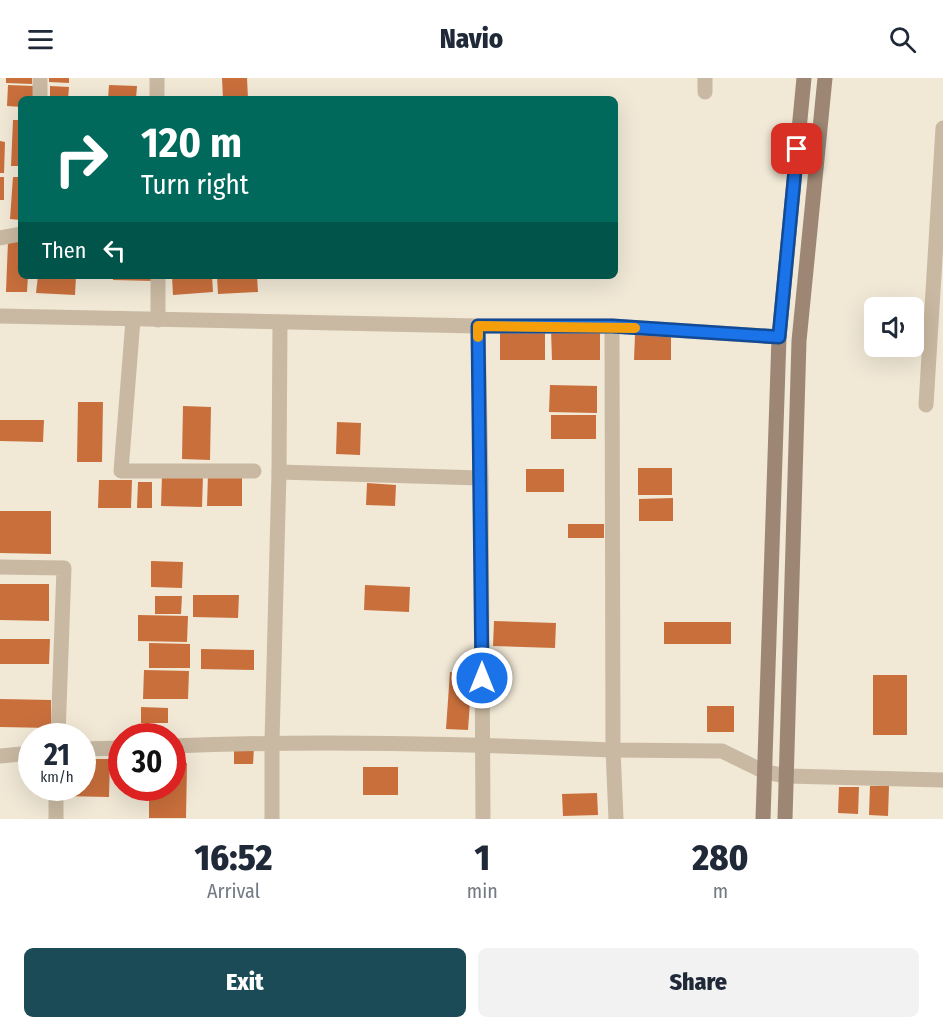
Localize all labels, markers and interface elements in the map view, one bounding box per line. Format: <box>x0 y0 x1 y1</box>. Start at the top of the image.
icon: menu <box>24 23 57 56</box>
text: Navio <box>440 23 503 55</box>
icon: search <box>886 23 919 56</box>
text: 120 m <box>141 118 242 168</box>
icon: right <box>42 120 120 198</box>
pin <box>771 123 822 174</box>
icon: arrive <box>780 132 813 165</box>
text: Turn right <box>141 169 249 201</box>
icon: left <box>98 234 131 267</box>
text: Then <box>42 237 86 264</box>
map controls <box>864 297 924 357</box>
button: sound <box>864 297 924 357</box>
position arrow <box>450 646 514 710</box>
speed limit sign: 30 <box>108 723 186 801</box>
text: 21 <box>44 737 70 773</box>
text: km/h <box>40 768 74 786</box>
text: 16:52 <box>194 836 272 880</box>
text: 1 <box>475 836 490 880</box>
text: 280 <box>692 836 748 880</box>
text: Arrival <box>207 879 260 903</box>
text: min <box>467 879 498 903</box>
text: m <box>713 879 728 903</box>
button: Exit <box>24 948 466 1017</box>
button: Share <box>478 948 919 1017</box>

